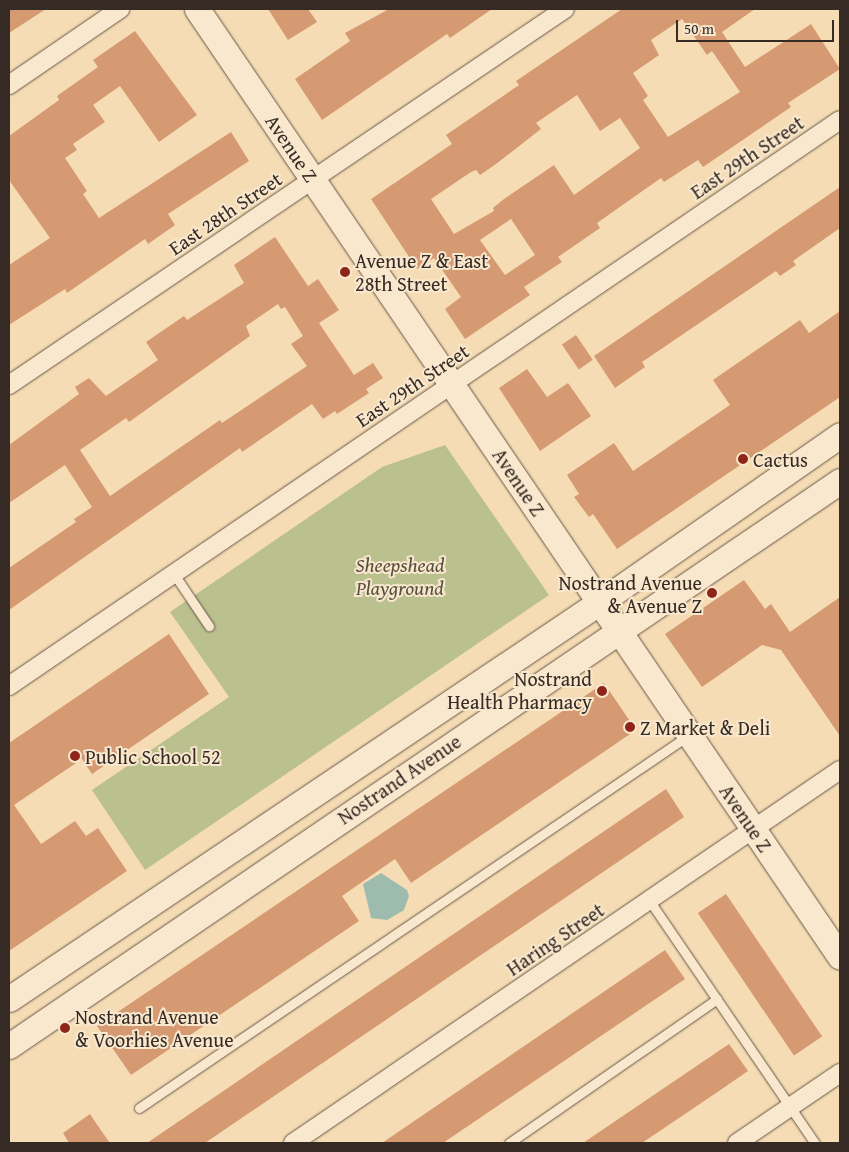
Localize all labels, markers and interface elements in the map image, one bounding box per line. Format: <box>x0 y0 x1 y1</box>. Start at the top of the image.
scale bar <box>679 10 836 42</box>
text: 50 m <box>684 18 714 39</box>
street label: Avenue Z <box>261 110 323 186</box>
street label: East 29th Street <box>686 110 808 204</box>
street label: East 28th Street <box>164 166 286 260</box>
place label: Avenue Z & East 28th Street <box>355 248 488 295</box>
marker: Avenue Z & East 28th Street <box>339 266 351 278</box>
street label: East 29th Street <box>351 338 473 432</box>
street label: Avenue Z <box>488 444 550 520</box>
place label: Cactus <box>753 447 808 471</box>
marker: Cactus <box>737 453 749 465</box>
park label: Sheepshead Playground <box>355 552 445 599</box>
place label: Nostrand Avenue & Avenue Z <box>558 570 702 617</box>
marker: Nostrand Avenue & Avenue Z <box>706 587 718 599</box>
place label: Nostrand Health Pharmacy <box>447 667 592 714</box>
marker: Nostrand Health Pharmacy <box>596 685 608 697</box>
place label: Z Market & Deli <box>640 715 770 739</box>
marker: Z Market & Deli <box>624 721 636 733</box>
street label: Nostrand Avenue <box>333 729 465 829</box>
place label: Public School 52 <box>85 744 221 768</box>
marker: Public School 52 <box>69 750 81 762</box>
street label: Avenue Z <box>715 780 777 856</box>
street label: Haring Street <box>502 898 608 980</box>
place label: Nostrand Avenue & Voorhies Avenue <box>75 1004 234 1051</box>
marker: Nostrand Avenue & Voorhies Avenue <box>59 1022 71 1034</box>

